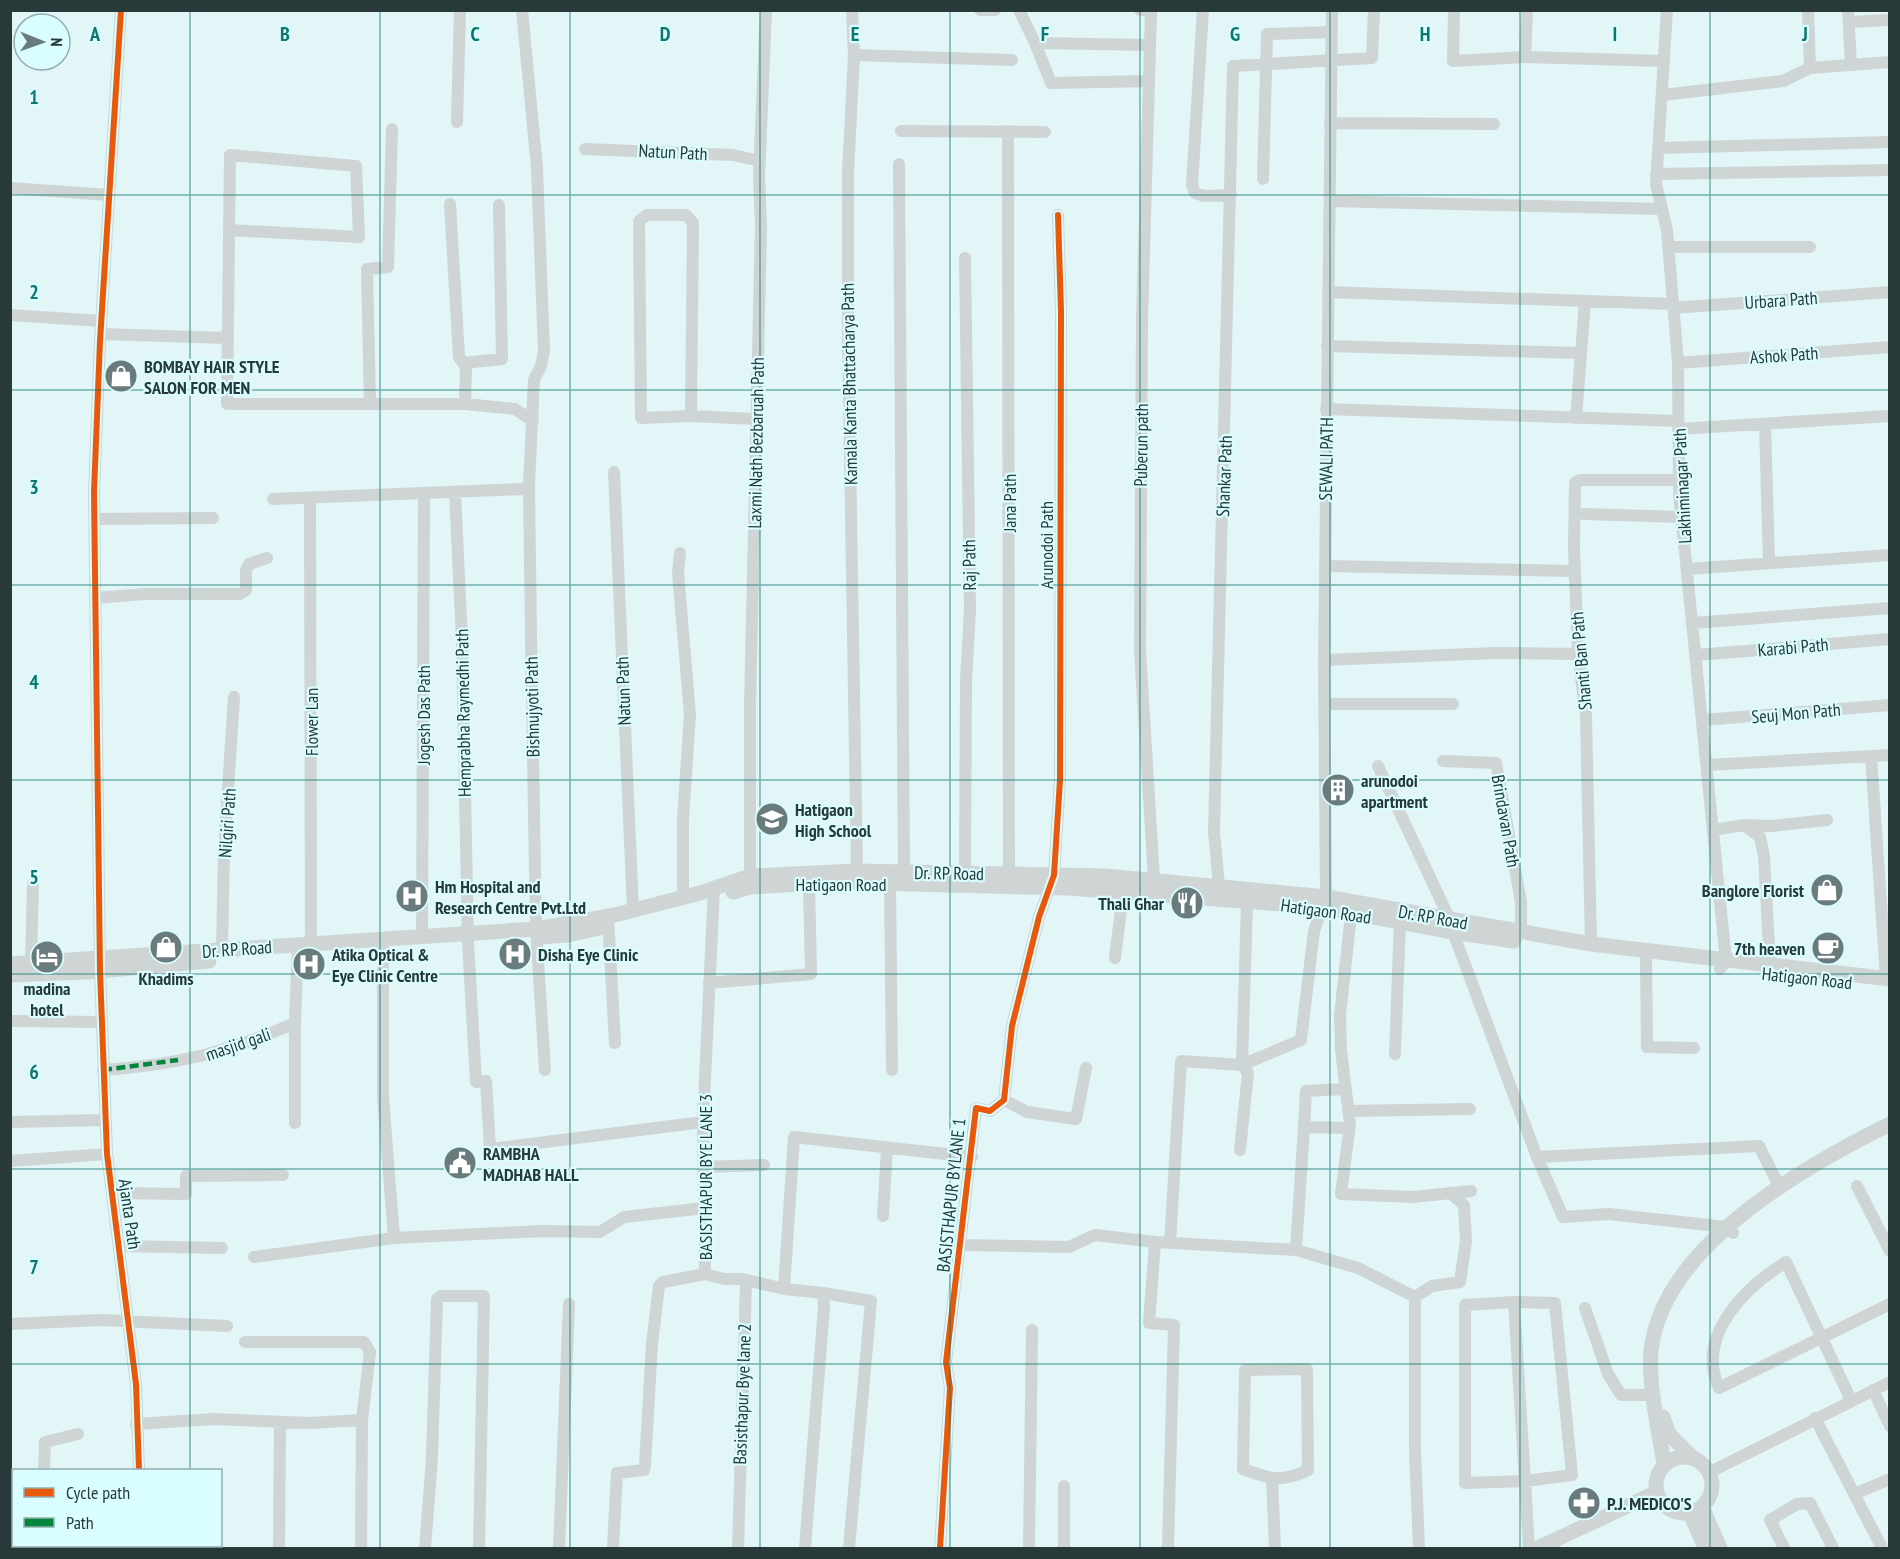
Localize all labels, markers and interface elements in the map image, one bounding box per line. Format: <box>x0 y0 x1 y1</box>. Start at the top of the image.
north arrow <box>12 12 72 72</box>
text: A <box>89 21 101 47</box>
text: B <box>280 21 290 47</box>
text: C <box>470 21 480 47</box>
text: D <box>660 21 671 47</box>
text: E <box>851 21 859 47</box>
text: F <box>1041 21 1049 47</box>
text: G <box>1230 21 1240 47</box>
text: H <box>1420 21 1430 47</box>
text: I <box>1613 21 1617 47</box>
text: J <box>1801 21 1808 47</box>
text: N <box>47 38 67 47</box>
text: 1 <box>29 84 39 110</box>
street label: Natun Path <box>638 139 708 165</box>
text: 2 <box>29 279 39 305</box>
street label: Kamala Kanta Bhattacharya Path <box>836 283 862 485</box>
street label: Urbara Path <box>1744 286 1818 314</box>
street label: Ashok Path <box>1749 341 1819 369</box>
place label: BOMBAY HAIR STYLE SALON FOR MEN <box>144 355 280 399</box>
street label: Laxmi Nath Bezbaruah Path <box>743 357 769 529</box>
shop icon: BOMBAY HAIR STYLE SALON FOR MEN <box>103 358 139 394</box>
street label: Puberun path <box>1129 403 1153 487</box>
street label: SEWALI PATH <box>1314 417 1338 501</box>
street label: Lakhiminagar Path <box>1667 428 1697 544</box>
street label: Shankar Path <box>1211 435 1237 517</box>
text: 3 <box>29 474 39 500</box>
street label: Jana Path <box>998 474 1021 533</box>
street label: Arunodoi Path <box>1035 501 1058 589</box>
street label: Raj Path <box>957 539 981 591</box>
street label: Shanti Ban Path <box>1565 611 1597 711</box>
street label: Hemprabha Raymedhi Path <box>450 629 476 797</box>
street label: Karabi Path <box>1757 632 1829 662</box>
street label: Bishnujyoti Path <box>520 656 544 758</box>
street label: Natun Path <box>610 656 636 726</box>
street label: Jogesh Das Path <box>412 665 435 766</box>
text: 4 <box>29 669 39 695</box>
street label: Flower Lan <box>300 688 323 756</box>
street label: Seuj Mon Path <box>1751 698 1841 728</box>
place label: arunodoi apartment <box>1361 769 1429 813</box>
building icon: arunodoi apartment <box>1320 772 1356 808</box>
street label: Brindavan Path <box>1487 773 1525 869</box>
street label: Nilgiri Path <box>213 787 241 859</box>
place label: Hatigaon High School <box>795 798 872 842</box>
school or university icon: Hatigaon High School <box>754 801 790 837</box>
street label: Dr. RP Road <box>914 861 984 885</box>
text: 5 <box>29 864 39 890</box>
shop icon: Banglore Florist <box>1809 872 1845 908</box>
street label: Hatigaon Road <box>796 873 886 896</box>
place label: Hm Hospital and Research Centre Pvt.Ltd <box>435 875 586 919</box>
hospital icon: Hm Hospital and Research Centre Pvt.Ltd <box>394 878 430 914</box>
place label: Banglore Florist <box>1702 879 1805 902</box>
restaurant icon: Thali Ghar <box>1169 885 1205 921</box>
place label: Thali Ghar <box>1098 892 1165 915</box>
street label: Hatigaon Road <box>1279 893 1373 929</box>
street label: Dr. RP Road <box>1397 900 1469 934</box>
shop icon: Khadims <box>148 929 184 965</box>
cafe icon: 7th heaven <box>1810 930 1846 966</box>
street label: Dr. RP Road <box>201 935 273 963</box>
hospital icon: Disha Eye Clinic <box>497 936 533 972</box>
place label: 7th heaven <box>1734 937 1805 960</box>
hotel icon: madina hotel <box>29 939 65 975</box>
place label: Atika Optical & Eye Clinic Centre <box>331 943 438 987</box>
place label: Disha Eye Clinic <box>538 943 639 966</box>
hospital icon: Atika Optical & Eye Clinic Centre <box>291 946 327 982</box>
street label: Hatigaon Road <box>1761 962 1853 994</box>
place label: Khadims <box>138 967 194 990</box>
place label: madina hotel <box>24 977 70 1021</box>
street label: masjid gali <box>202 1022 274 1066</box>
text: 6 <box>29 1059 39 1085</box>
street label: BASISTHAPUR BYE LANE 3 <box>694 1094 717 1260</box>
street label: BASISTHAPUR BYLANE 1 <box>931 1117 971 1273</box>
place label: RAMBHA MADHAB HALL <box>483 1142 579 1186</box>
public building icon: RAMBHA MADHAB HALL <box>442 1145 478 1181</box>
street label: Ajanta Path <box>114 1177 146 1251</box>
text: 7 <box>29 1254 39 1280</box>
street label: Basisthapur Bye lane 2 <box>728 1323 756 1465</box>
legend <box>12 1469 222 1547</box>
text: Cycle path <box>66 1481 130 1504</box>
pharmacy icon: P.J. MEDICO'S <box>1566 1485 1602 1521</box>
place label: P.J. MEDICO'S <box>1607 1492 1692 1515</box>
text: Path <box>66 1511 94 1534</box>

